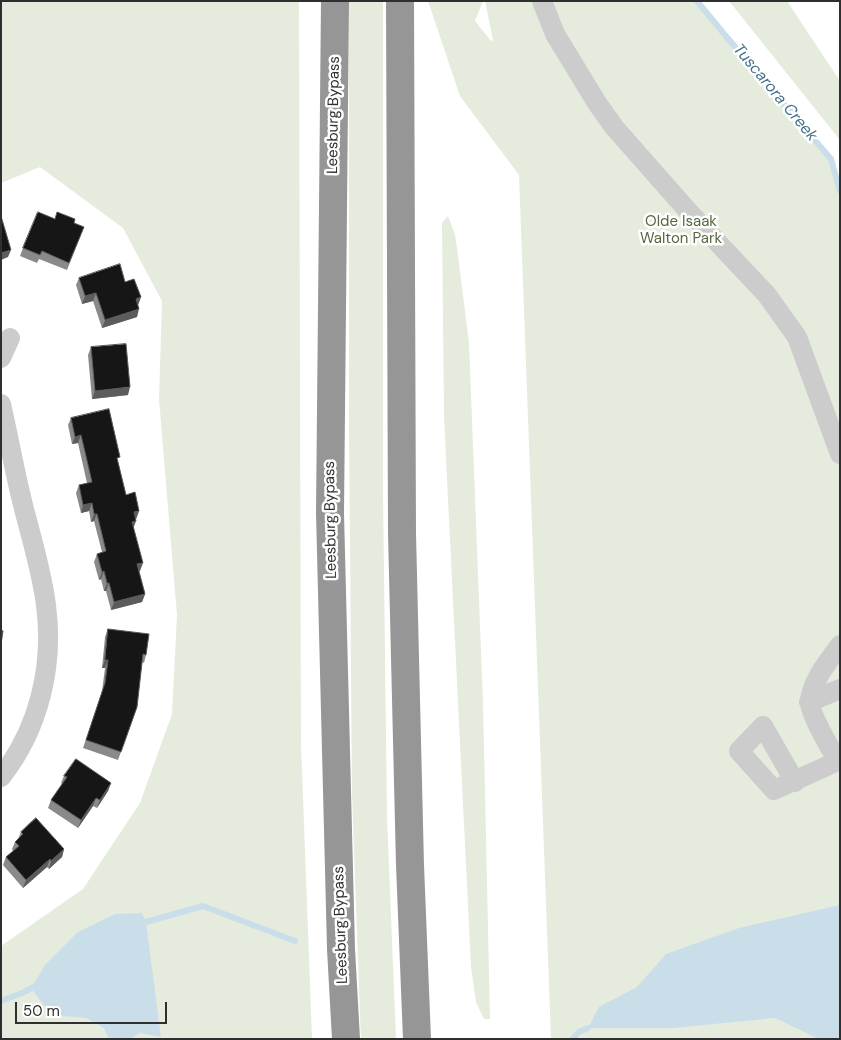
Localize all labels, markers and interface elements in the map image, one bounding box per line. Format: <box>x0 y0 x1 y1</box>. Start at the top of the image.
water label: Tuscarora Creek <box>729 40 821 146</box>
street label: Leesburg Bypass <box>324 56 344 174</box>
park label: Olde Isaak Walton Park <box>640 213 722 248</box>
street label: Leesburg Bypass <box>321 461 341 579</box>
street label: Leesburg Bypass <box>330 866 352 984</box>
scale bar <box>18 992 170 1024</box>
text: 50 m <box>23 1001 60 1021</box>

